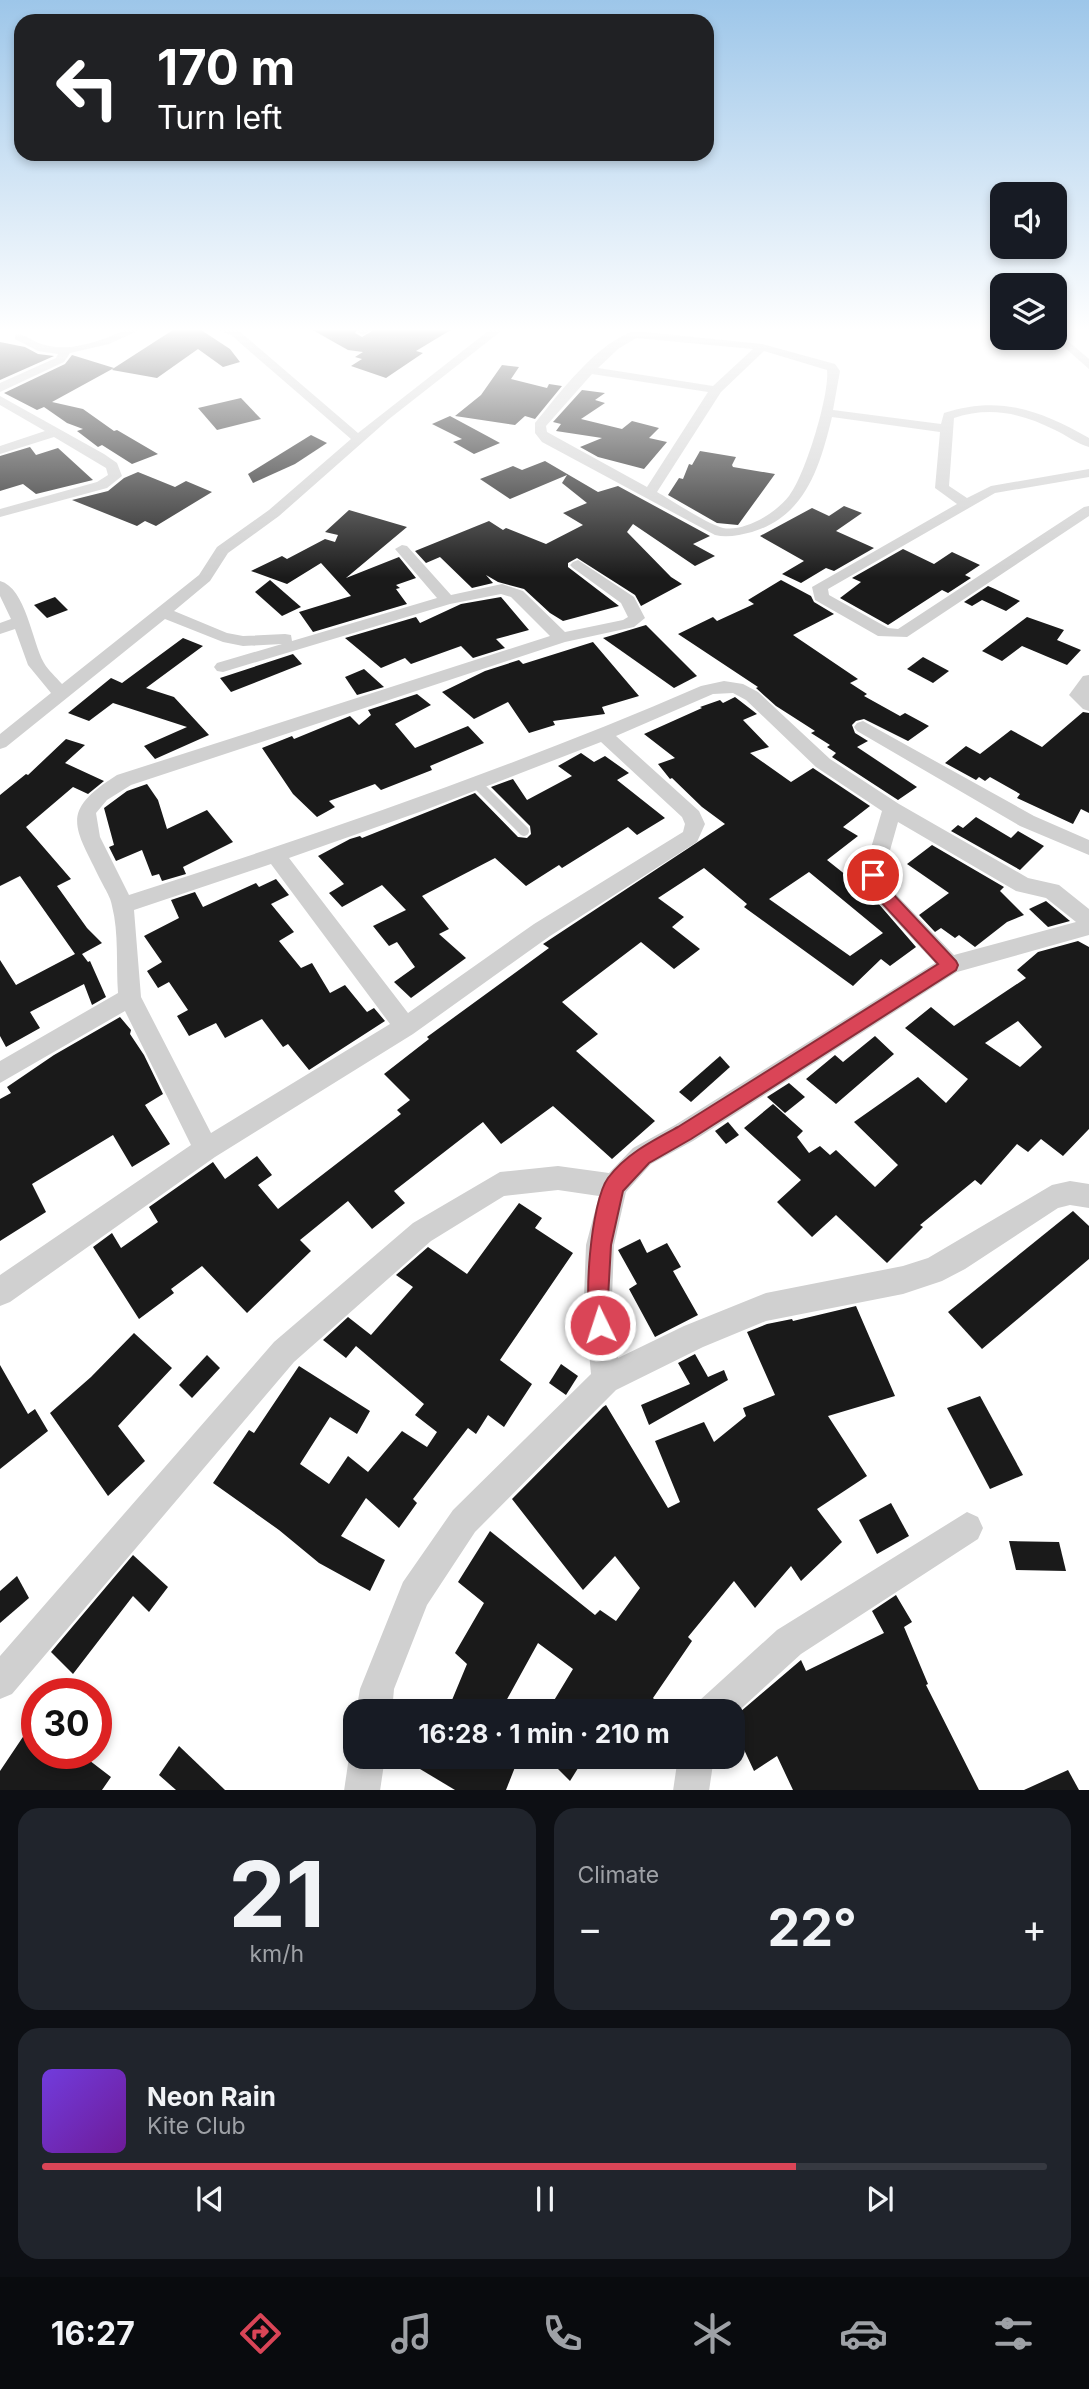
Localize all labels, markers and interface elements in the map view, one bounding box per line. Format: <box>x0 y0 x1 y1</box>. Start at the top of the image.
text: 170 m <box>157 38 295 97</box>
icon: left <box>42 42 133 133</box>
text: Turn left <box>157 98 282 137</box>
map controls <box>990 182 1067 350</box>
button: sound <box>990 182 1067 259</box>
button: layers <box>990 273 1067 350</box>
pin <box>843 845 903 905</box>
icon: arrive <box>854 856 892 894</box>
position arrow <box>563 1288 637 1362</box>
speed limit sign: 30 <box>21 1678 112 1769</box>
text: 16:28 · 1 min · 210 m <box>418 1718 670 1749</box>
text: 21 <box>228 1839 325 1949</box>
text: Climate <box>578 1861 659 1889</box>
text: 22° <box>768 1896 857 1959</box>
text: − <box>578 1905 603 1951</box>
text: + <box>1022 1905 1047 1951</box>
text: km/h <box>249 1940 304 1968</box>
text: Neon Rain <box>147 2081 276 2112</box>
text: Kite Club <box>147 2112 246 2140</box>
icon: previous <box>191 2180 229 2218</box>
icon: pause <box>526 2180 564 2218</box>
icon: next <box>861 2180 899 2218</box>
icon: directions <box>236 2309 285 2358</box>
icon: music <box>387 2309 436 2358</box>
icon: phone <box>538 2309 587 2358</box>
icon: climate <box>688 2309 737 2358</box>
icon: car <box>839 2309 888 2358</box>
icon: filters <box>989 2309 1038 2358</box>
text: 16:27 <box>51 2314 135 2353</box>

